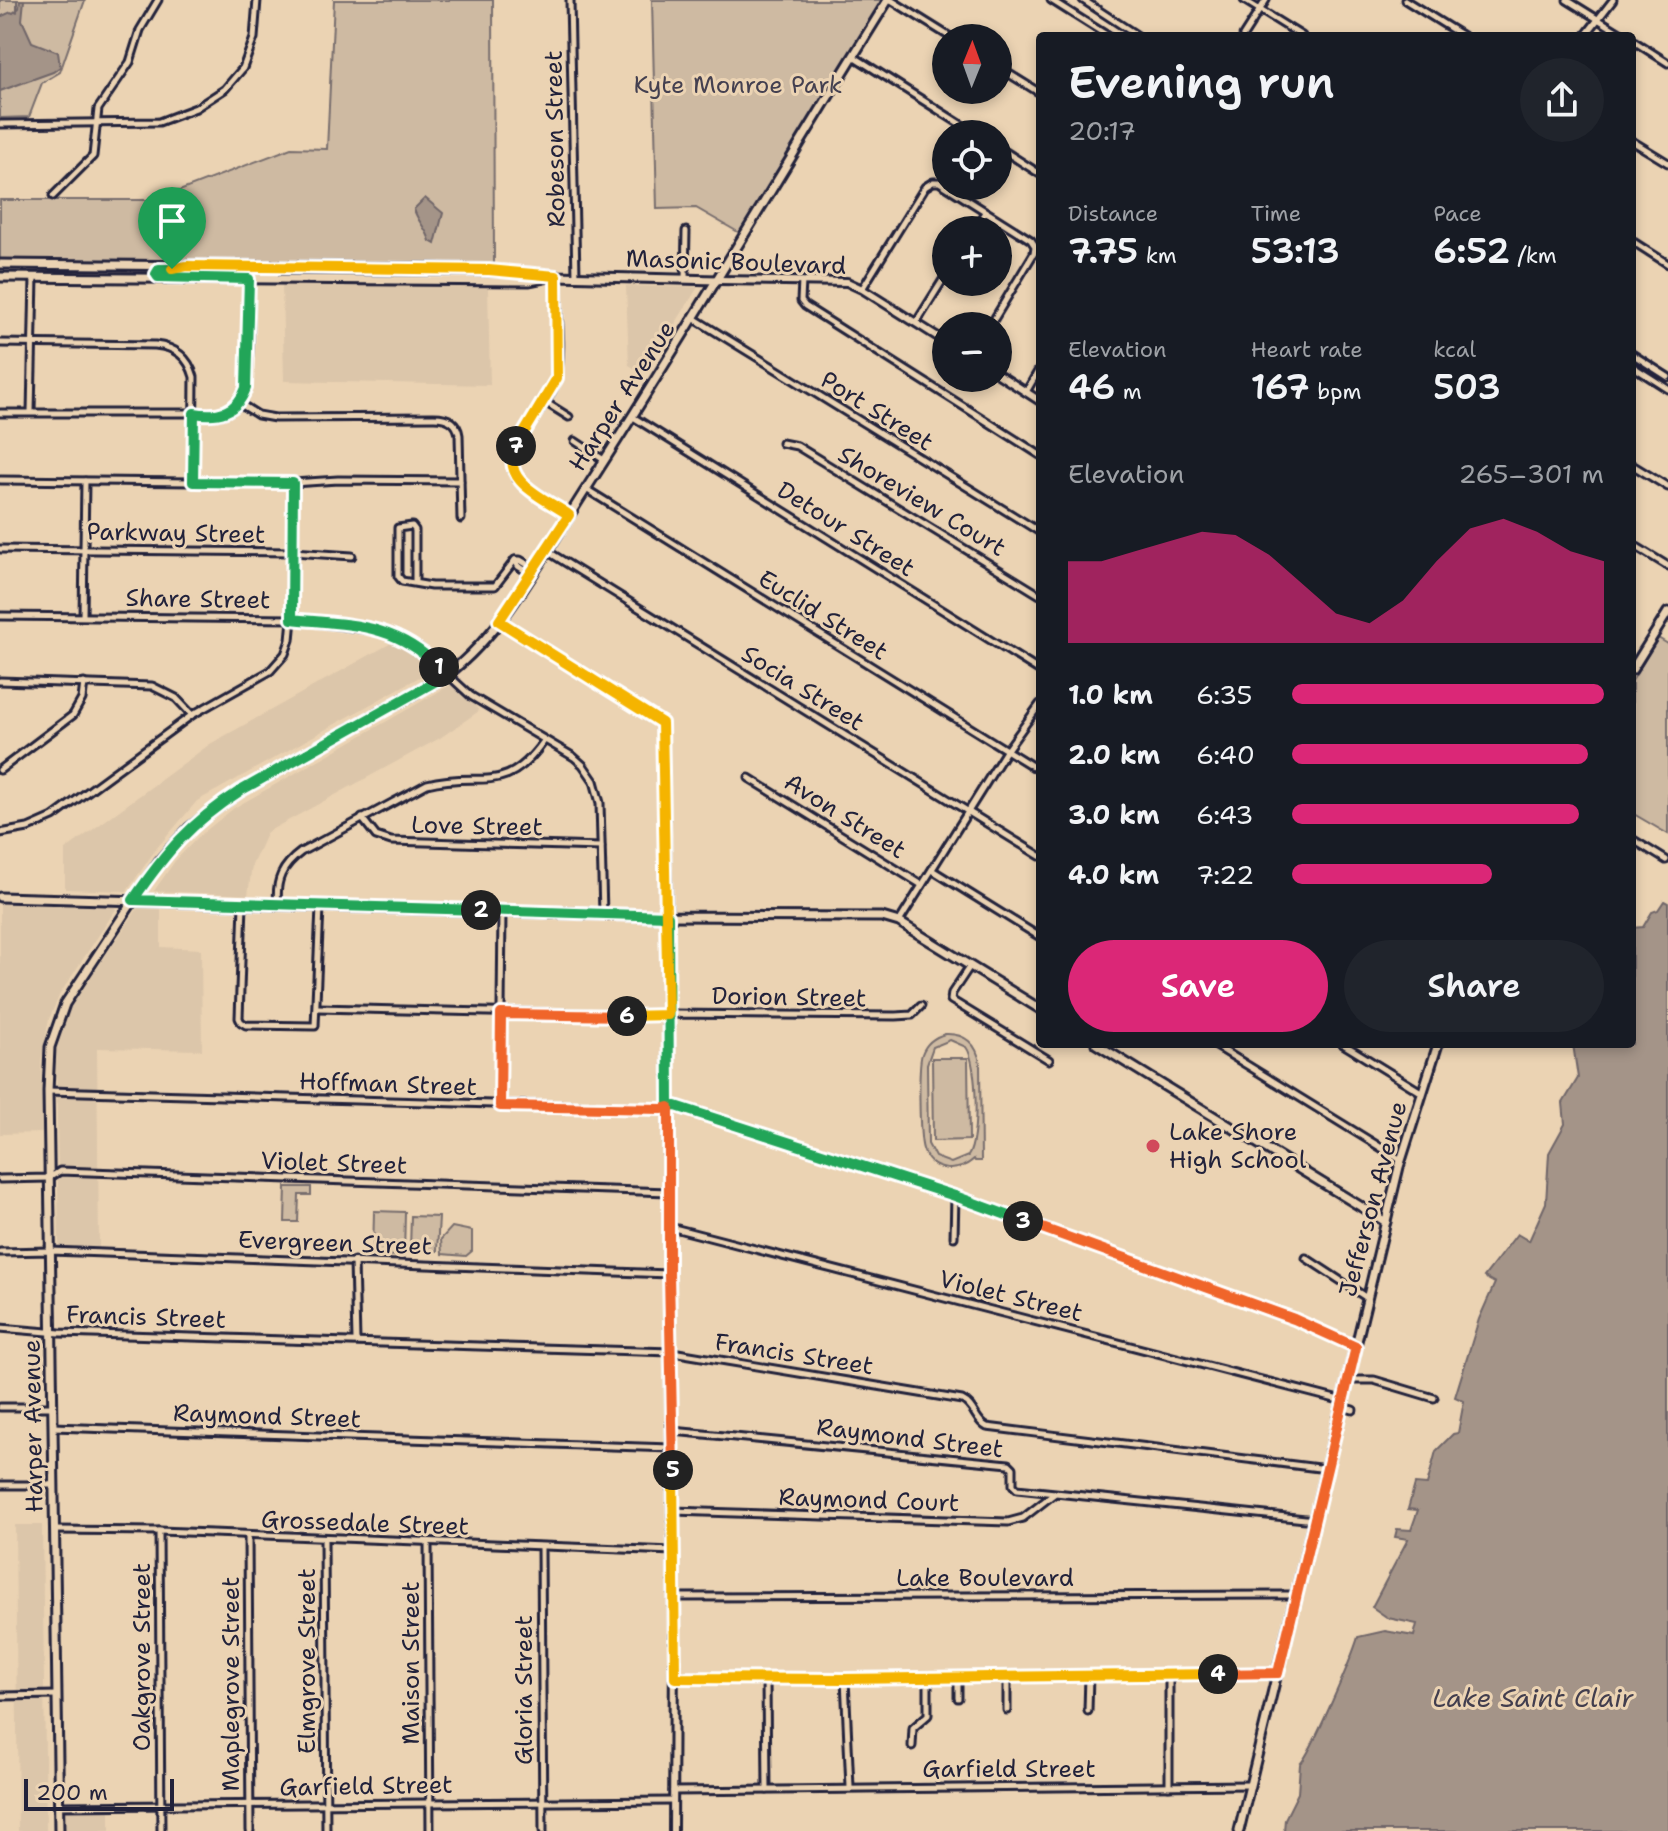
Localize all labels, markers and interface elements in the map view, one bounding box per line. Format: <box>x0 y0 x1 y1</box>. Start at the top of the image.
north arrow <box>932 24 1012 104</box>
map controls <box>932 24 1012 392</box>
street label: Robeson Street <box>537 50 573 228</box>
text: Evening run <box>1068 53 1335 112</box>
button: share <box>1520 58 1604 142</box>
park label: Kyte Monroe Park <box>633 69 843 101</box>
text: 20:17 <box>1068 113 1136 148</box>
button: locate <box>932 120 1012 200</box>
pin <box>138 187 206 269</box>
icon: arrive <box>150 199 194 243</box>
text: Distance <box>1068 199 1158 228</box>
text: Time <box>1251 199 1301 228</box>
text: Pace <box>1433 199 1482 228</box>
button: + <box>932 216 1012 296</box>
text: 7.75 <box>1068 228 1138 274</box>
text: 53:13 <box>1251 228 1340 274</box>
text: 6:52 <box>1433 228 1510 274</box>
text: km <box>1138 241 1177 270</box>
text: /km <box>1510 241 1557 270</box>
street label: Masonic Boulevard <box>625 242 847 282</box>
button: − <box>932 312 1012 392</box>
street label: Harper Avenue <box>561 315 683 477</box>
text: Elevation <box>1068 335 1166 364</box>
text: Heart rate <box>1251 335 1363 364</box>
text: kcal <box>1433 335 1476 364</box>
street label: Port Street <box>815 364 939 458</box>
text: 46 <box>1068 364 1115 410</box>
text: 167 <box>1251 364 1310 410</box>
text: 503 <box>1433 364 1501 410</box>
text: m <box>1115 377 1142 406</box>
text: bpm <box>1310 377 1361 406</box>
pin: 7 <box>496 426 536 466</box>
text: 7 <box>508 431 524 460</box>
street label: Shoreview Court <box>832 438 1012 564</box>
text: Elevation <box>1068 456 1184 491</box>
text: 265–301 m <box>1458 456 1604 491</box>
street label: Detour Street <box>771 474 921 584</box>
street label: Parkway Street <box>86 515 266 551</box>
street label: Euclid Street <box>752 563 894 667</box>
street label: Share Street <box>125 582 271 616</box>
street label: Socia Street <box>736 638 870 738</box>
pin: 1 <box>419 647 459 687</box>
text: 1 <box>434 652 444 681</box>
text: 1.0 km <box>1068 677 1153 712</box>
text: 6:35 <box>1196 677 1252 712</box>
text: 2.0 km <box>1068 737 1160 772</box>
text: 6:40 <box>1196 737 1255 772</box>
street label: Avon Street <box>778 766 912 866</box>
text: 3.0 km <box>1068 797 1160 832</box>
text: 6:43 <box>1196 797 1254 832</box>
street label: Love Street <box>411 809 543 843</box>
text: 4.0 km <box>1068 857 1159 892</box>
text: 7:22 <box>1196 857 1254 892</box>
pin: 2 <box>461 890 501 930</box>
text: 2 <box>473 895 489 924</box>
button: Save <box>1068 940 1328 1032</box>
button: Share <box>1344 940 1604 1032</box>
street label: Dorion Street <box>711 980 867 1014</box>
pin: 6 <box>607 996 647 1036</box>
text: 6 <box>619 1001 635 1030</box>
street label: Hoffman Street <box>299 1065 477 1103</box>
street label: Jefferson Avenue <box>1331 1098 1415 1300</box>
place label: Lake Shore High School <box>1169 1116 1307 1176</box>
marker: Lake Shore High School <box>1144 1137 1162 1155</box>
street label: Violet Street <box>260 1144 408 1182</box>
pin: 3 <box>1003 1201 1043 1241</box>
text: 3 <box>1015 1206 1031 1235</box>
street label: Evergreen Street <box>237 1224 433 1262</box>
street label: Violet Street <box>936 1263 1086 1329</box>
street label: Francis Street <box>65 1298 227 1336</box>
street label: Francis Street <box>712 1326 876 1382</box>
street label: Harper Avenue <box>15 1339 51 1513</box>
street label: Raymond Street <box>173 1397 361 1435</box>
street label: Raymond Street <box>815 1411 1005 1465</box>
pin: 5 <box>653 1450 693 1490</box>
text: 5 <box>666 1455 680 1484</box>
street label: Raymond Court <box>778 1481 960 1519</box>
street label: Grossedale Street <box>260 1503 470 1543</box>
street label: Lake Boulevard <box>896 1562 1074 1594</box>
street label: Oakgrove Street <box>126 1563 158 1751</box>
street label: Elmgrove Street <box>291 1568 323 1754</box>
street label: Maplegrove Street <box>215 1576 247 1792</box>
street label: Maison Street <box>395 1581 427 1745</box>
street label: Gloria Street <box>508 1615 540 1765</box>
pin: 4 <box>1198 1654 1238 1694</box>
text: 4 <box>1210 1659 1226 1688</box>
water label: Lake Saint Clair <box>1432 1680 1634 1715</box>
street label: Garfield Street <box>922 1753 1096 1785</box>
street label: Garfield Street <box>279 1768 453 1804</box>
scale bar <box>24 1775 174 1811</box>
text: 200 m <box>36 1778 108 1807</box>

